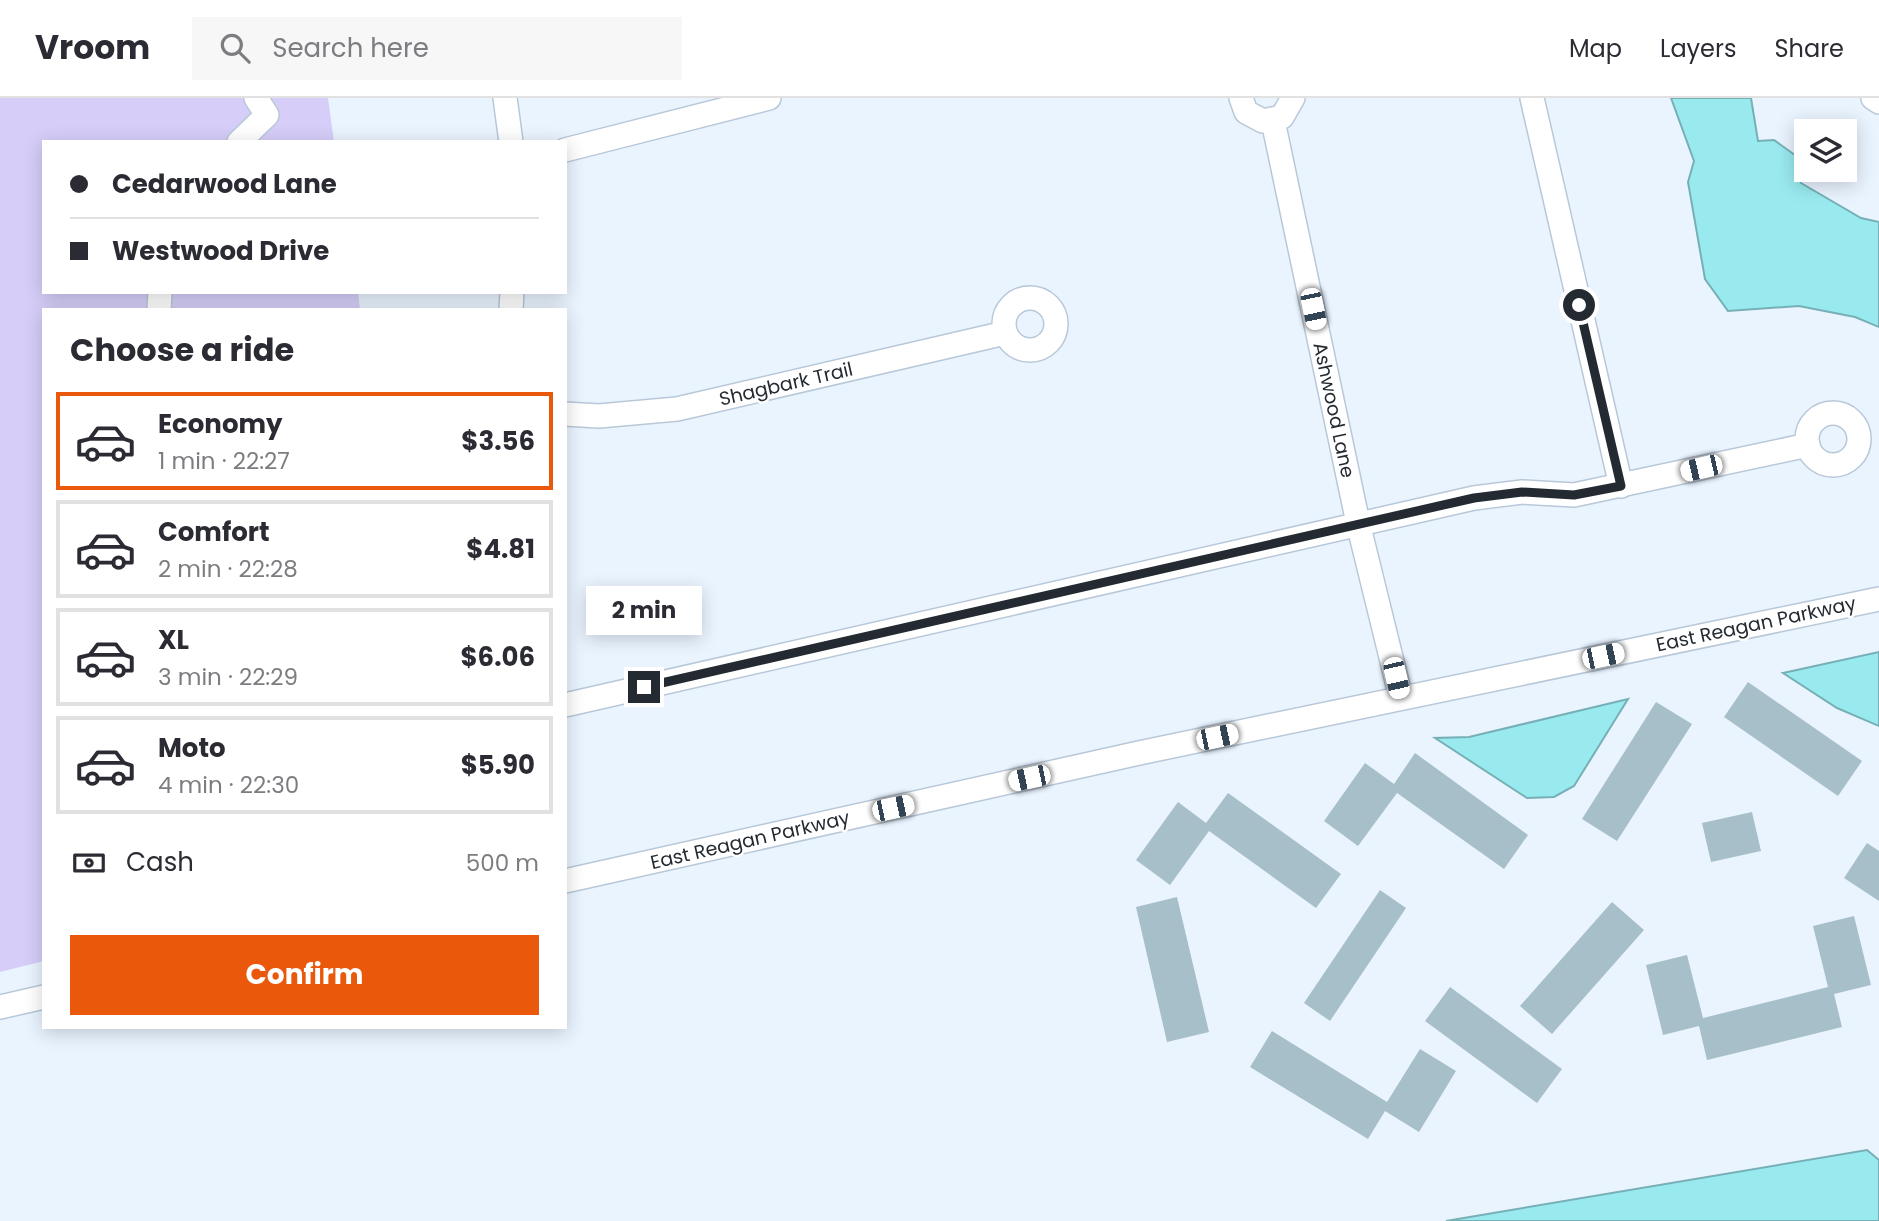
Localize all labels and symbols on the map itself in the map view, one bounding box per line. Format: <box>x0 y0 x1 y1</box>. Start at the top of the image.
car <box>1299 286 1328 332</box>
route start <box>1563 289 1595 321</box>
street label: Ashwood Lane <box>1306 340 1362 480</box>
street label: Shagbark Trail <box>717 356 855 412</box>
car <box>1679 453 1724 483</box>
callout: 2 min <box>586 586 702 634</box>
street label: East Reagan Parkway <box>1654 590 1859 658</box>
car <box>1581 641 1626 671</box>
car <box>1382 655 1411 701</box>
route end <box>628 671 660 703</box>
car <box>1195 722 1240 752</box>
car <box>1007 763 1052 793</box>
car <box>871 793 916 823</box>
street label: East Reagan Parkway <box>648 804 852 876</box>

